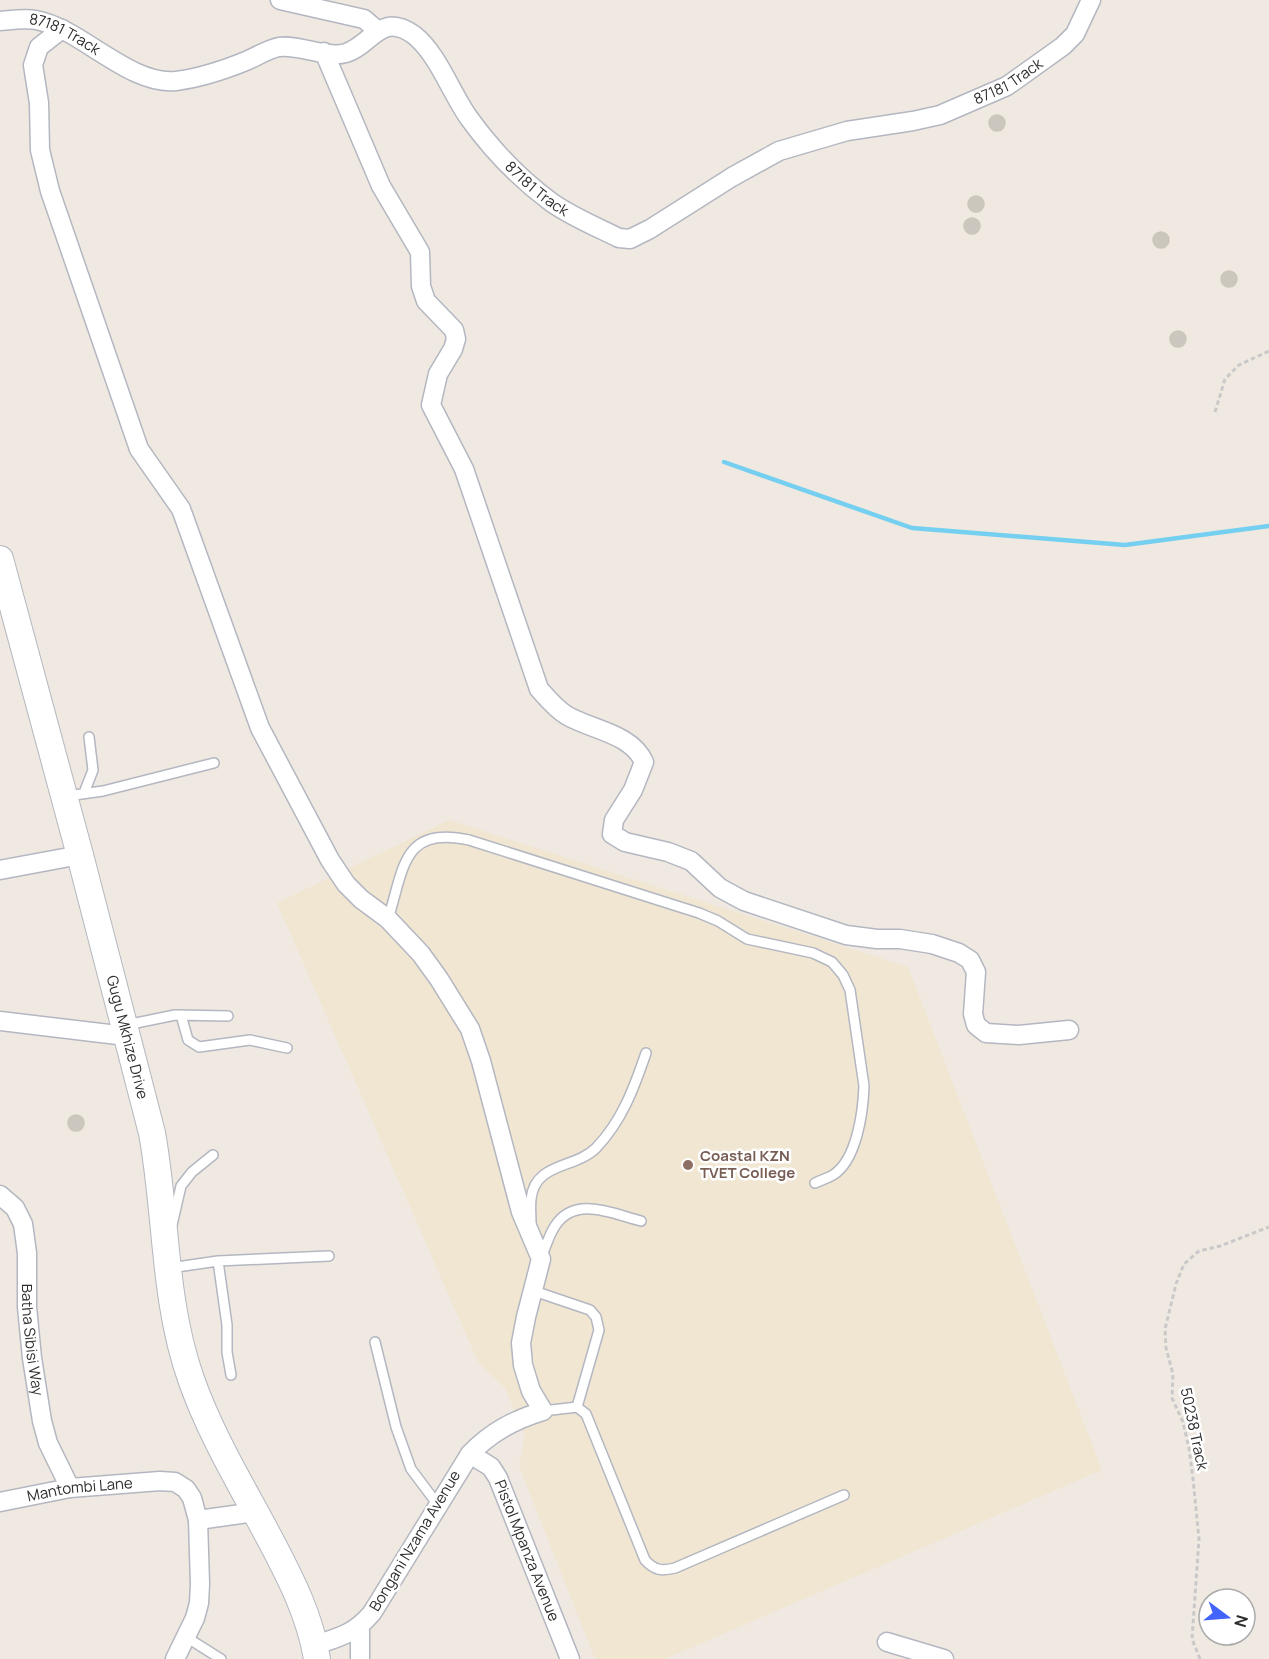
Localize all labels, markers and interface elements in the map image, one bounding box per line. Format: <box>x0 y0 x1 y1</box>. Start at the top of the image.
street label: 87181 Track <box>28 8 105 60</box>
street label: 87181 Track <box>970 52 1047 109</box>
street label: 87181 Track <box>500 156 573 221</box>
street label: Gugu Mkhize Drive <box>102 973 154 1102</box>
place label: Coastal KZN TVET College <box>700 1145 795 1183</box>
marker: Coastal KZN TVET College <box>681 1158 695 1172</box>
street label: Batha Sibisi Way <box>17 1284 49 1397</box>
street label: 50238 Track <box>1176 1386 1214 1473</box>
street label: Bongani Nzama Avenue <box>364 1466 465 1615</box>
street label: Mantombi Lane <box>25 1472 134 1506</box>
street label: Pistol Mpanza Avenue <box>490 1477 565 1625</box>
north arrow <box>1197 1587 1257 1647</box>
text: N <box>1229 1613 1254 1630</box>

